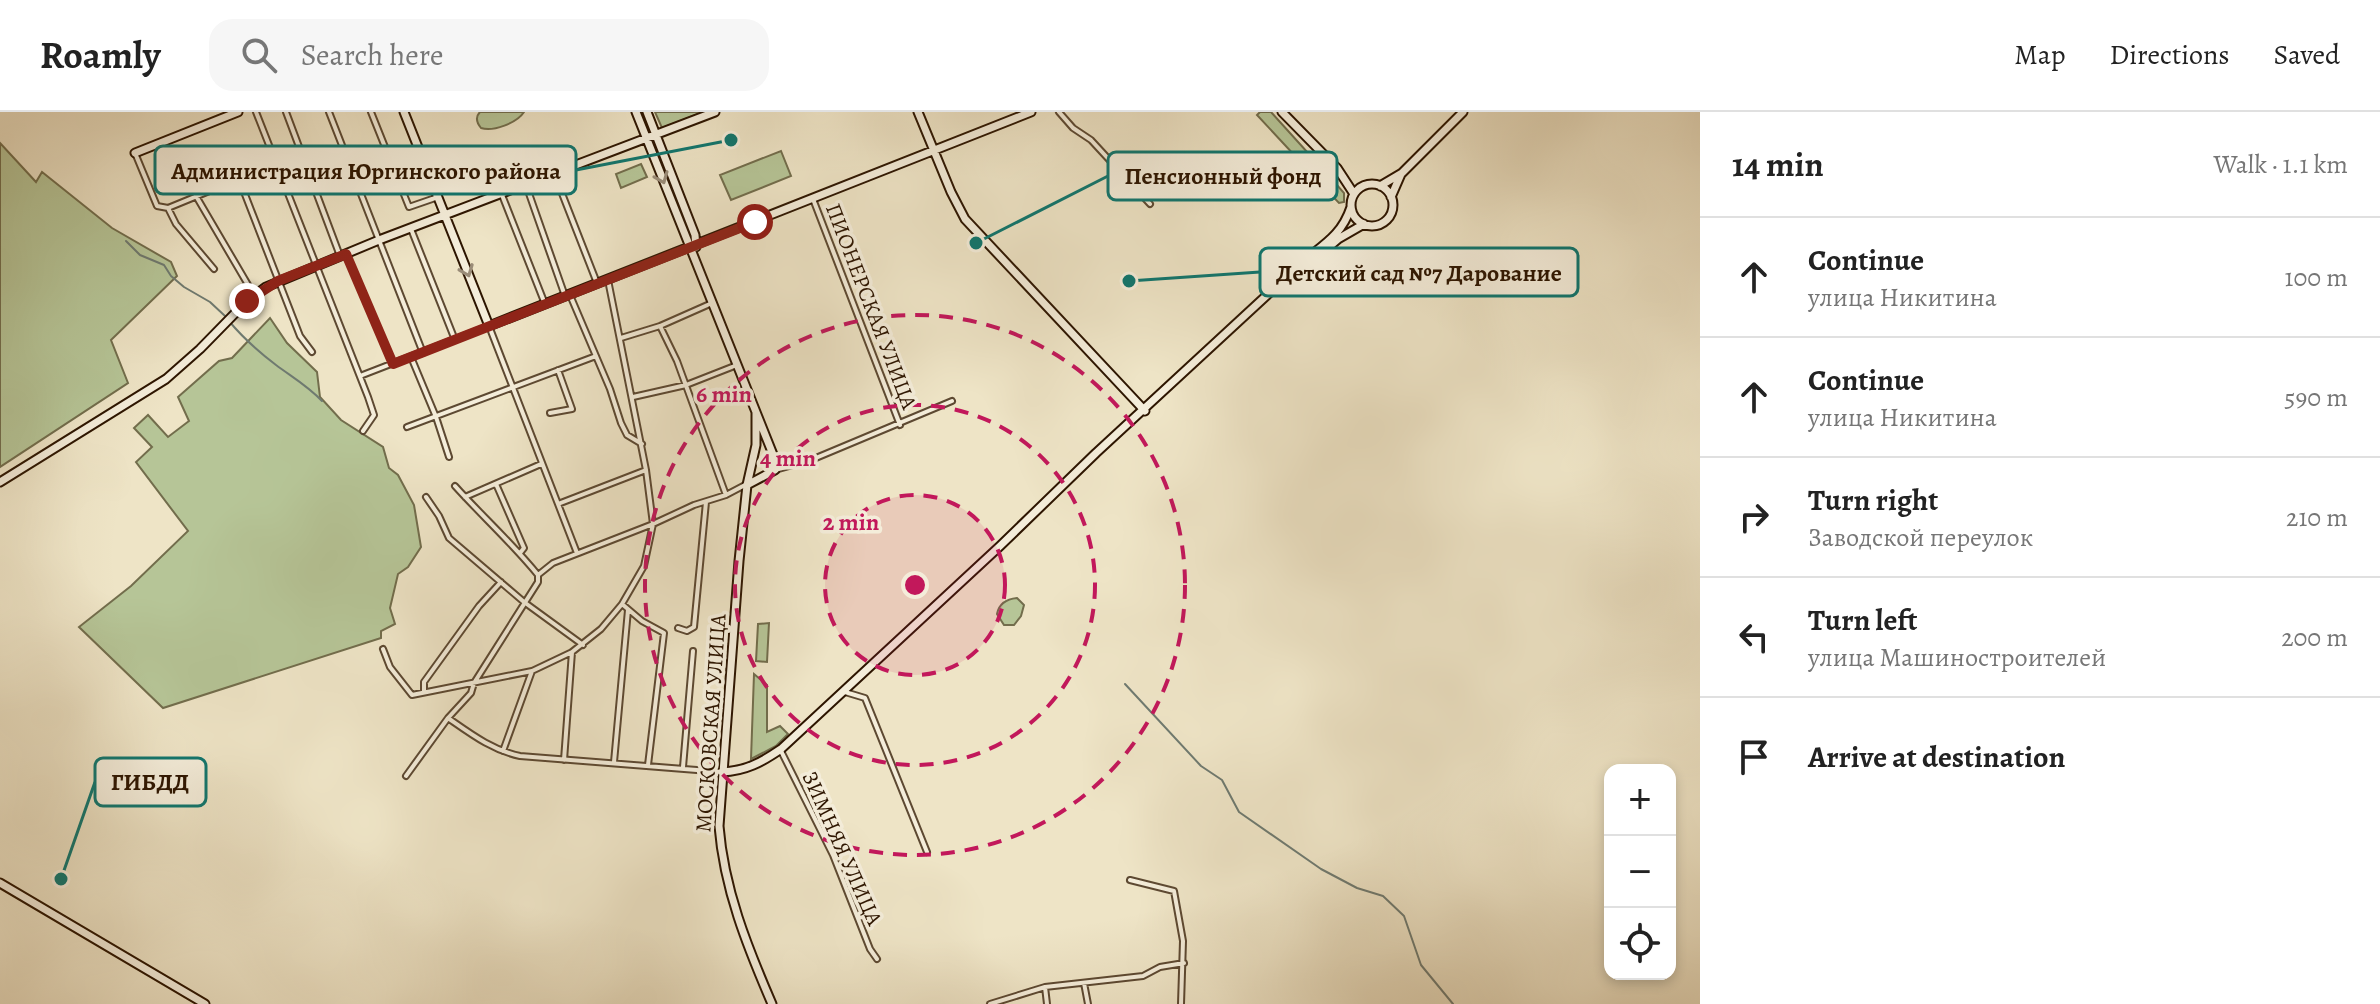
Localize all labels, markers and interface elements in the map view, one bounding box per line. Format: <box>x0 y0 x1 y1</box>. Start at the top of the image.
search box <box>209 19 769 91</box>
text: Roamly <box>40 29 161 81</box>
icon: search <box>237 33 281 77</box>
text: Search here <box>301 35 443 75</box>
text: Map <box>2014 36 2065 74</box>
text: Directions <box>2109 36 2230 74</box>
text: Saved <box>2274 36 2340 74</box>
text: 14 min <box>1732 141 1824 188</box>
callout: Администрация Юргинского района <box>155 146 576 194</box>
text: Walk · 1.1 km <box>2214 147 2348 182</box>
callout: Пенсионный фонд <box>1108 152 1337 200</box>
text: Администрация Юргинского района <box>170 155 561 187</box>
text: Пенсионный фонд <box>1125 160 1321 192</box>
one-way arrow <box>652 170 669 184</box>
street label: ПИОНЕРСКАЯ УЛИЦА <box>818 199 925 415</box>
route start <box>737 204 773 240</box>
text: Continue <box>1808 240 1924 280</box>
callout: Детский сад №7 Дарование <box>1260 248 1578 296</box>
icon: ahead <box>1732 255 1776 299</box>
text: Детский сад №7 Дарование <box>1276 257 1562 289</box>
text: 100 m <box>2285 260 2348 295</box>
one-way arrow <box>457 263 474 277</box>
text: улица Никитина <box>1808 280 1997 315</box>
route end <box>229 283 265 319</box>
text: Continue <box>1808 360 1924 400</box>
icon: ahead <box>1732 375 1776 419</box>
text: 6 min <box>696 378 753 410</box>
text: 590 m <box>2284 380 2348 415</box>
text: улица Никитина <box>1808 400 1997 435</box>
text: 4 min <box>760 442 817 474</box>
text: Turn right <box>1808 480 1938 520</box>
icon: right <box>1732 495 1776 539</box>
text: 210 m <box>2286 500 2348 535</box>
text: 2 min <box>823 506 880 538</box>
text: Заводской переулок <box>1808 520 2033 555</box>
centre of rings <box>901 571 929 599</box>
text: Turn left <box>1808 600 1917 640</box>
street label: МОСКОВСКАЯ УЛИЦА <box>688 612 734 833</box>
icon: left <box>1732 615 1776 659</box>
text: 200 m <box>2281 620 2348 655</box>
text: улица Машиностроителей <box>1808 640 2106 675</box>
icon: arrive <box>1732 735 1776 779</box>
text: Arrive at destination <box>1808 737 2065 777</box>
callout: ГИБДД <box>95 758 206 806</box>
map controls <box>1604 764 1676 980</box>
button: + <box>1604 764 1676 836</box>
text: ГИБДД <box>111 766 189 798</box>
street label: ЗИМНЯЯ УЛИЦА <box>795 767 890 931</box>
button: − <box>1604 836 1676 908</box>
button: locate <box>1604 908 1676 980</box>

